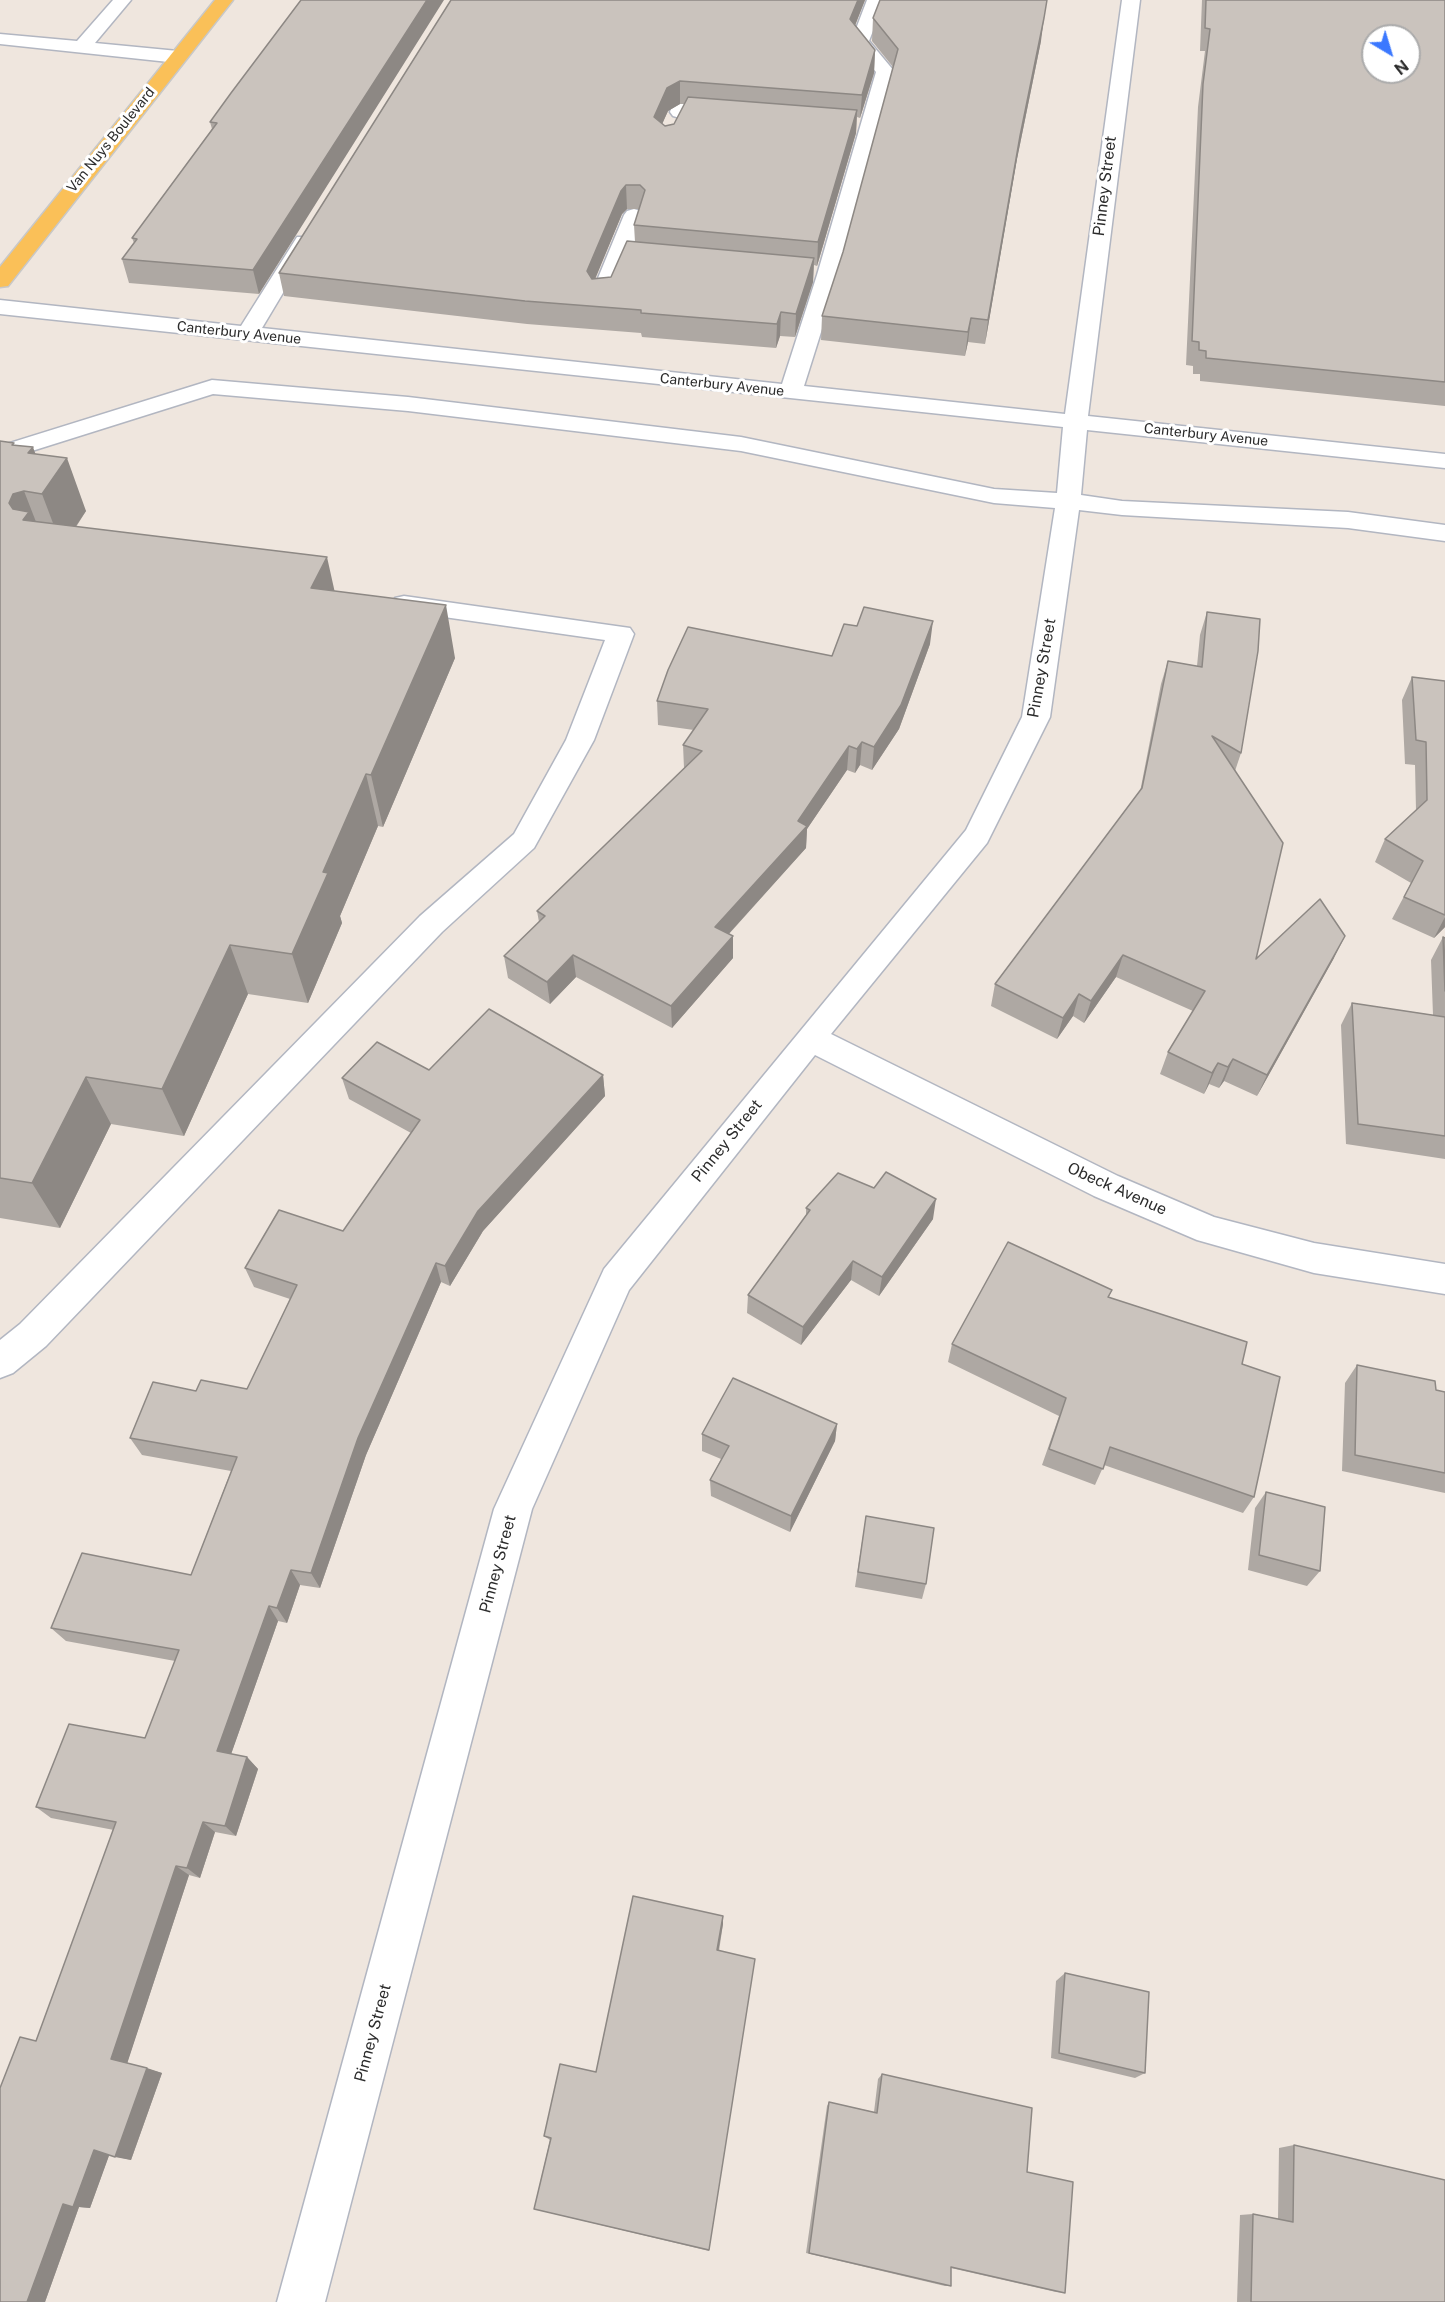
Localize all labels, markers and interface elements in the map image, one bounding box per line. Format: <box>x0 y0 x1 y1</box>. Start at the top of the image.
north arrow <box>1361 24 1421 84</box>
text: N <box>1390 56 1412 78</box>
street label: Van Nuys Boulevard <box>64 84 158 196</box>
street label: Pinney Street <box>1089 135 1121 237</box>
street label: Canterbury Avenue <box>176 318 302 348</box>
street label: Canterbury Avenue <box>659 370 785 400</box>
street label: Canterbury Avenue <box>1143 420 1269 450</box>
street label: Pinney Street <box>1024 617 1060 719</box>
street label: Pinney Street <box>688 1096 766 1186</box>
street label: Obeck Avenue <box>1064 1159 1170 1219</box>
street label: Pinney Street <box>476 1513 520 1615</box>
street label: Pinney Street <box>351 1982 395 2084</box>

